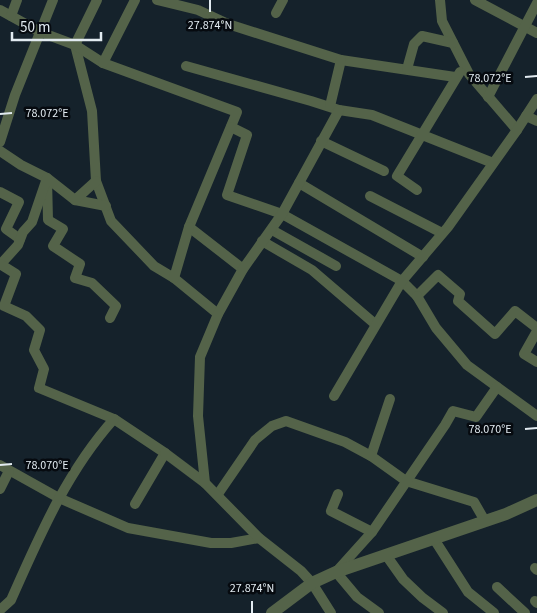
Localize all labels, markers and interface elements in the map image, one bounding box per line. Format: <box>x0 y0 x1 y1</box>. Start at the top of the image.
scale bar <box>12 10 101 42</box>
text: 50 m <box>20 17 50 38</box>
text: 27.874°N <box>188 17 232 34</box>
text: 78.072°E <box>468 70 512 87</box>
text: 78.072°E <box>25 105 69 122</box>
text: 78.070°E <box>468 421 512 438</box>
text: 78.070°E <box>25 457 69 474</box>
text: 27.874°N <box>230 580 274 597</box>

